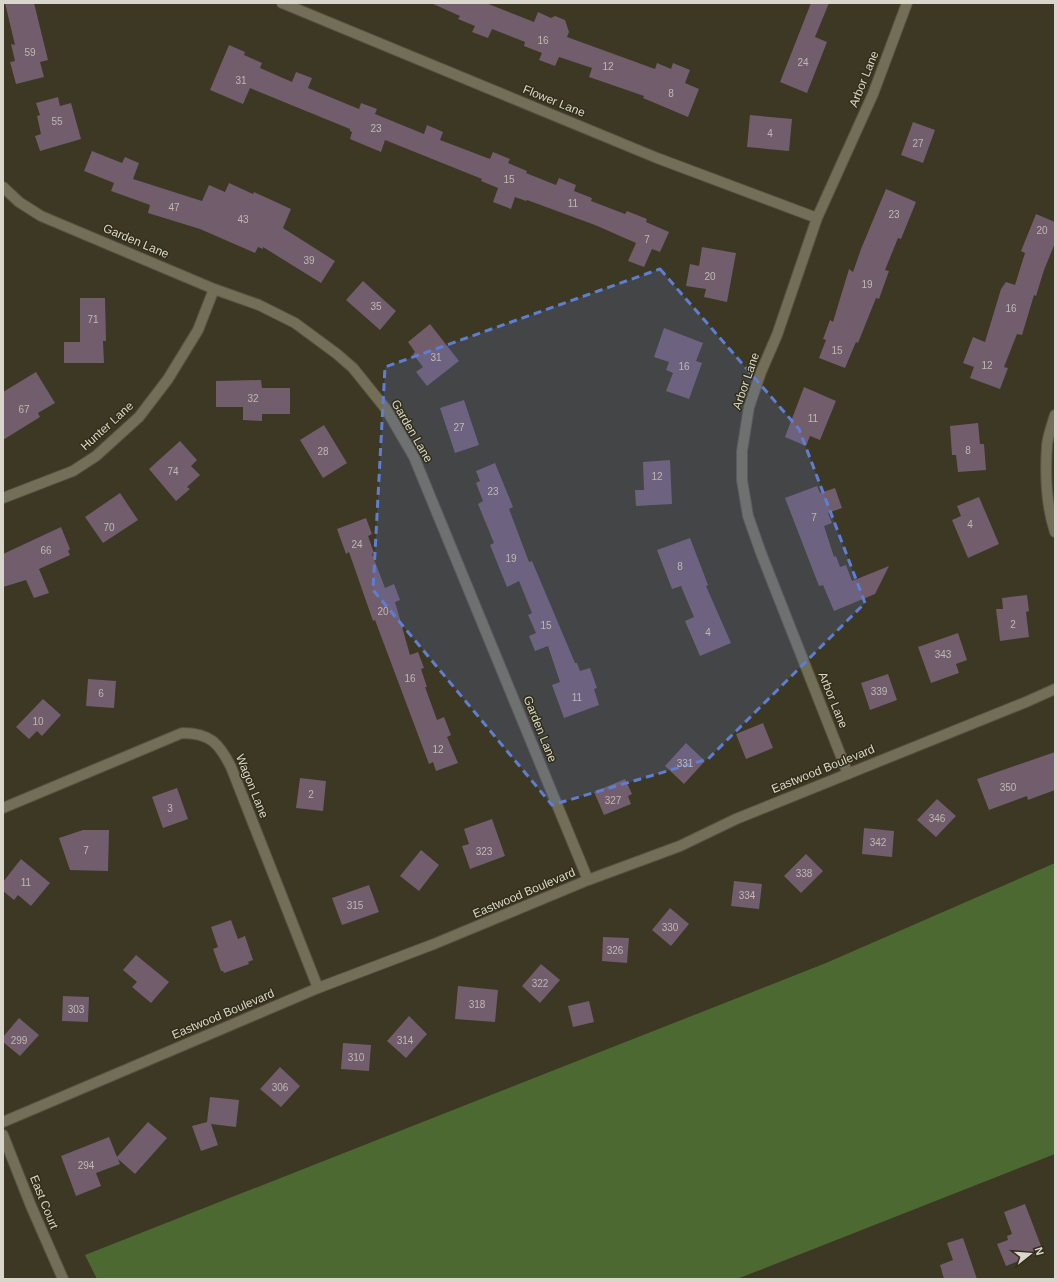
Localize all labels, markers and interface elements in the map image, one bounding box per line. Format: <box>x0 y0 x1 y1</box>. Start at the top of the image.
house number: 16 <box>537 35 549 46</box>
house number: 59 <box>24 47 36 58</box>
street label: Arbor Lane <box>846 49 882 109</box>
house number: 24 <box>797 57 809 68</box>
house number: 12 <box>602 61 614 72</box>
house number: 31 <box>235 75 247 86</box>
street label: Flower Lane <box>521 82 588 120</box>
house number: 8 <box>668 88 674 99</box>
house number: 55 <box>51 116 63 127</box>
house number: 23 <box>370 123 382 134</box>
house number: 4 <box>767 128 773 139</box>
house number: 27 <box>912 138 924 149</box>
house number: 15 <box>503 174 515 185</box>
house number: 11 <box>568 198 579 209</box>
house number: 47 <box>168 202 180 213</box>
house number: 23 <box>888 209 900 220</box>
house number: 43 <box>237 214 249 225</box>
street label: Garden Lane <box>101 221 171 261</box>
house number: 20 <box>1036 225 1048 236</box>
house number: 7 <box>644 234 650 245</box>
house number: 39 <box>303 255 315 266</box>
house number: 20 <box>704 271 716 282</box>
house number: 19 <box>861 279 873 290</box>
house number: 35 <box>370 301 382 312</box>
house number: 16 <box>1005 303 1017 314</box>
house number: 71 <box>87 314 99 325</box>
house number: 15 <box>831 345 843 356</box>
street label: Arbor Lane <box>730 350 762 411</box>
house number: 31 <box>430 352 442 363</box>
house number: 12 <box>981 360 993 371</box>
house number: 16 <box>678 361 690 372</box>
house number: 32 <box>247 393 259 404</box>
street label: Garden Lane <box>388 397 436 465</box>
street label: Hunter Lane <box>78 398 136 453</box>
house number: 67 <box>18 404 30 415</box>
house number: 11 <box>808 413 819 424</box>
house number: 27 <box>453 422 465 433</box>
house number: 8 <box>965 445 971 456</box>
house number: 28 <box>317 446 329 457</box>
house number: 74 <box>167 466 179 477</box>
house number: 12 <box>651 471 663 482</box>
house number: 23 <box>487 486 499 497</box>
house number: 7 <box>811 512 817 523</box>
house number: 4 <box>967 519 973 530</box>
house number: 70 <box>103 522 115 533</box>
house number: 24 <box>351 539 363 550</box>
house number: 66 <box>40 545 52 556</box>
house number: 19 <box>505 553 517 564</box>
house number: 8 <box>677 561 683 572</box>
house number: 20 <box>377 606 389 617</box>
house number: 2 <box>1010 619 1016 630</box>
house number: 15 <box>540 620 552 631</box>
house number: 4 <box>705 627 711 638</box>
house number: 343 <box>935 649 952 660</box>
street label: Arbor Lane <box>815 670 851 730</box>
house number: 16 <box>404 673 416 684</box>
house number: 339 <box>871 686 888 697</box>
house number: 6 <box>98 688 104 699</box>
house number: 11 <box>572 692 583 703</box>
street label: Garden Lane <box>520 694 560 764</box>
house number: 10 <box>32 716 44 727</box>
street label: Eastwood Boulevard <box>769 742 877 796</box>
house number: 12 <box>432 744 444 755</box>
street label: Wagon Lane <box>233 752 271 820</box>
house number: 331 <box>677 758 694 769</box>
house number: 350 <box>1000 782 1017 793</box>
house number: 2 <box>308 789 314 800</box>
house number: 327 <box>605 795 622 806</box>
house number: 3 <box>167 803 173 814</box>
house number: 346 <box>929 813 946 824</box>
house number: 342 <box>870 837 887 848</box>
house number: 7 <box>83 845 89 856</box>
house number: 323 <box>476 846 493 857</box>
street label: Eastwood Boulevard <box>471 865 577 921</box>
house number: 338 <box>796 868 813 879</box>
house number: 11 <box>21 877 32 888</box>
house number: 334 <box>739 890 756 901</box>
house number: 315 <box>347 900 364 911</box>
house number: 330 <box>662 922 679 933</box>
house number: 326 <box>607 945 624 956</box>
house number: 322 <box>532 978 549 989</box>
street label: Eastwood Boulevard <box>170 986 276 1042</box>
house number: 318 <box>469 999 486 1010</box>
house number: 303 <box>68 1004 85 1015</box>
house number: 299 <box>11 1035 28 1046</box>
house number: 314 <box>397 1035 414 1046</box>
house number: 310 <box>348 1052 365 1063</box>
house number: 306 <box>272 1082 289 1093</box>
house number: 294 <box>78 1160 95 1171</box>
street label: East Court <box>27 1173 61 1232</box>
north arrow <box>1010 1234 1050 1274</box>
text: N <box>1033 1246 1046 1257</box>

